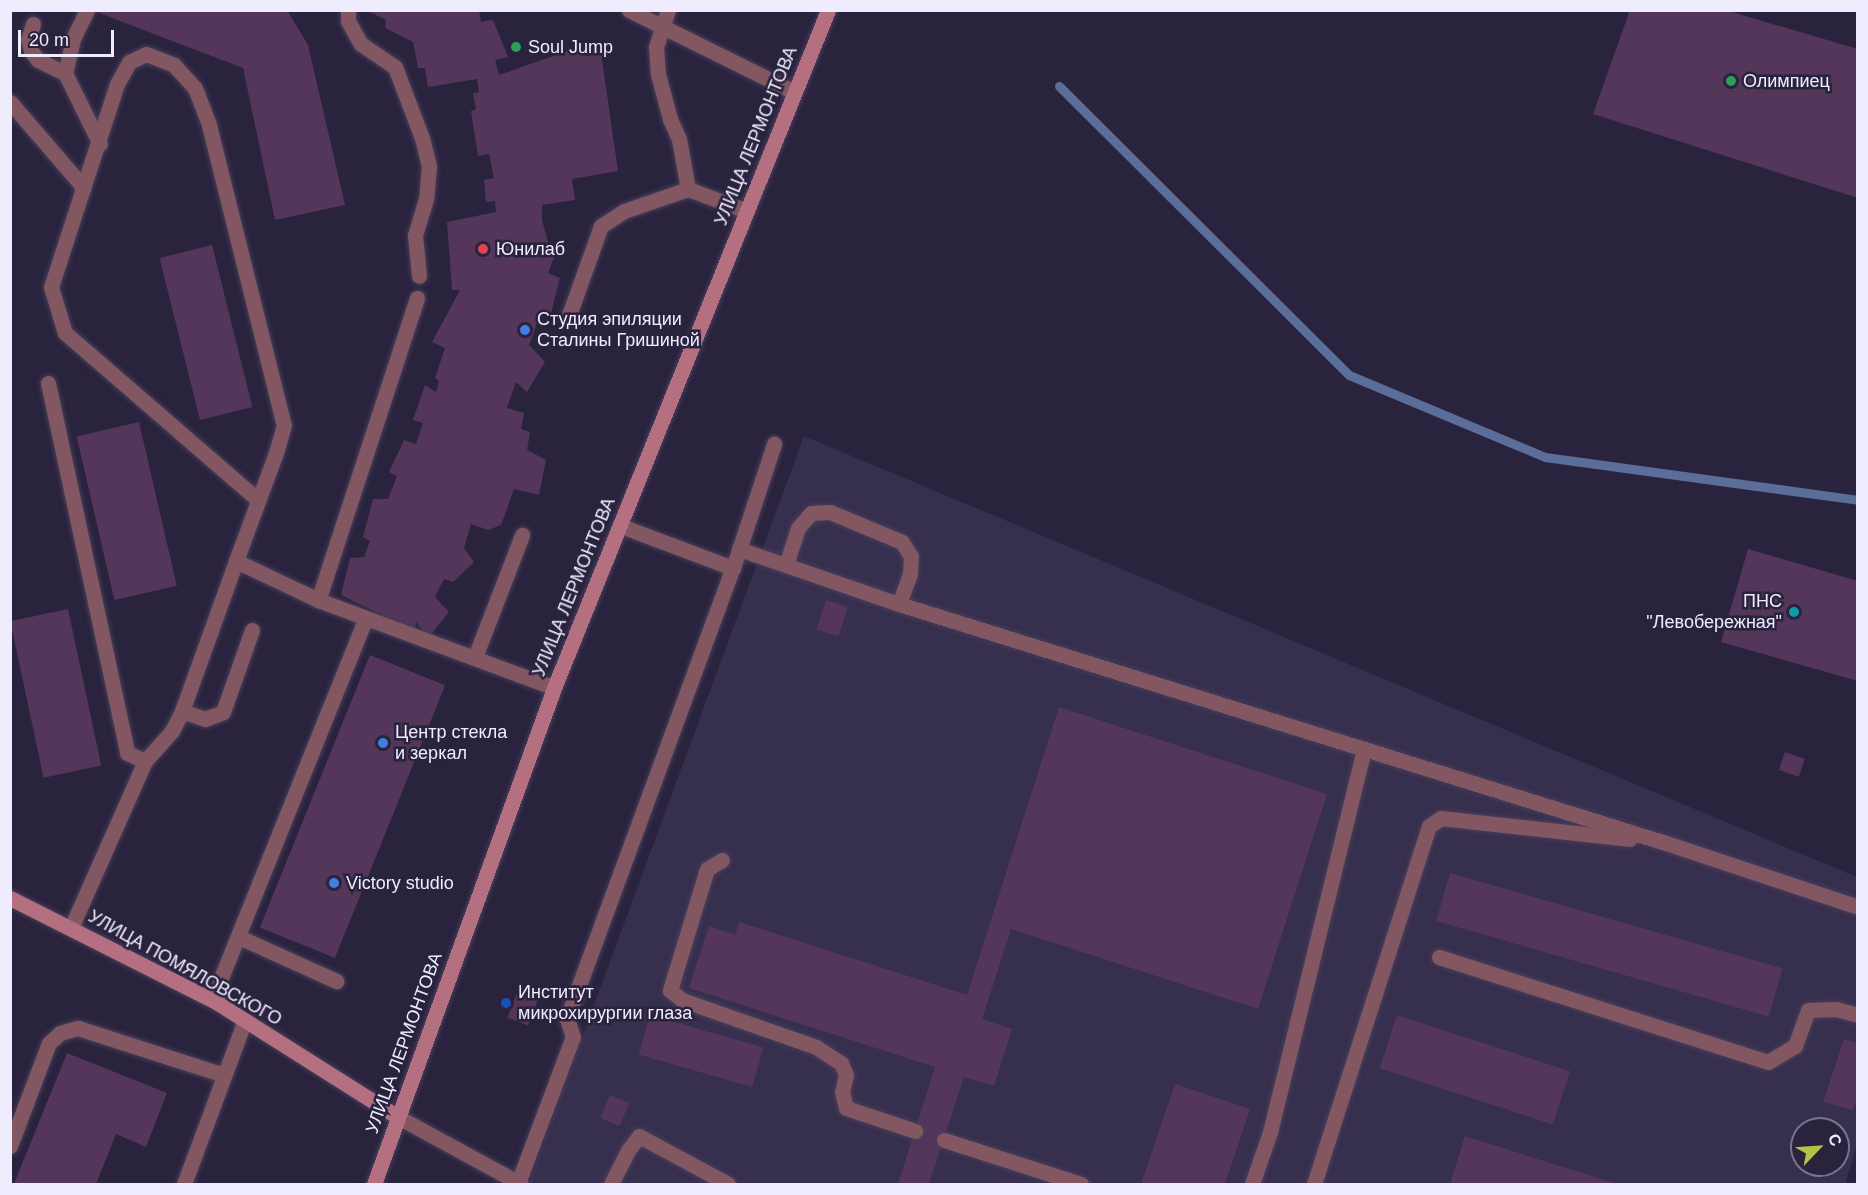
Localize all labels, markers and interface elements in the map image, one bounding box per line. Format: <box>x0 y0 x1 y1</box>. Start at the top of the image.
scale bar <box>21 18 117 56</box>
text: 20 m <box>29 30 69 50</box>
place label: Soul Jump <box>528 36 613 58</box>
marker: Soul Jump <box>509 40 523 54</box>
street label: УЛИЦА ЛЕРМОНТОВА <box>710 43 802 229</box>
place label: Олимпиец <box>1743 70 1830 92</box>
marker: Олимпиец <box>1724 74 1738 88</box>
place label: Юнилаб <box>496 238 565 260</box>
marker: Юнилаб <box>474 240 492 258</box>
place label: Студия эпиляции Сталины Гришиной <box>537 309 700 352</box>
marker: Студия эпиляции Сталины Гришиной <box>518 323 532 337</box>
street label: УЛИЦА ЛЕРМОНТОВА <box>528 494 620 680</box>
place label: ПНС "Левобережная" <box>1646 591 1782 634</box>
marker: ПНС "Левобережная" <box>1787 605 1801 619</box>
place label: Центр стекла и зеркал <box>395 722 507 764</box>
marker: Центр стекла и зеркал <box>376 736 390 750</box>
place label: Victory studio <box>346 872 454 894</box>
marker: Victory studio <box>327 876 341 890</box>
street label: УЛИЦА ПОМЯЛОВСКОГО <box>84 906 286 1030</box>
street label: УЛИЦА ЛЕРМОНТОВА <box>361 950 447 1136</box>
place label: Институт микрохирургии глаза <box>518 982 692 1024</box>
marker: Институт микрохирургии глаза <box>499 996 513 1010</box>
north arrow <box>1790 1117 1850 1177</box>
text: С <box>1825 1131 1845 1149</box>

